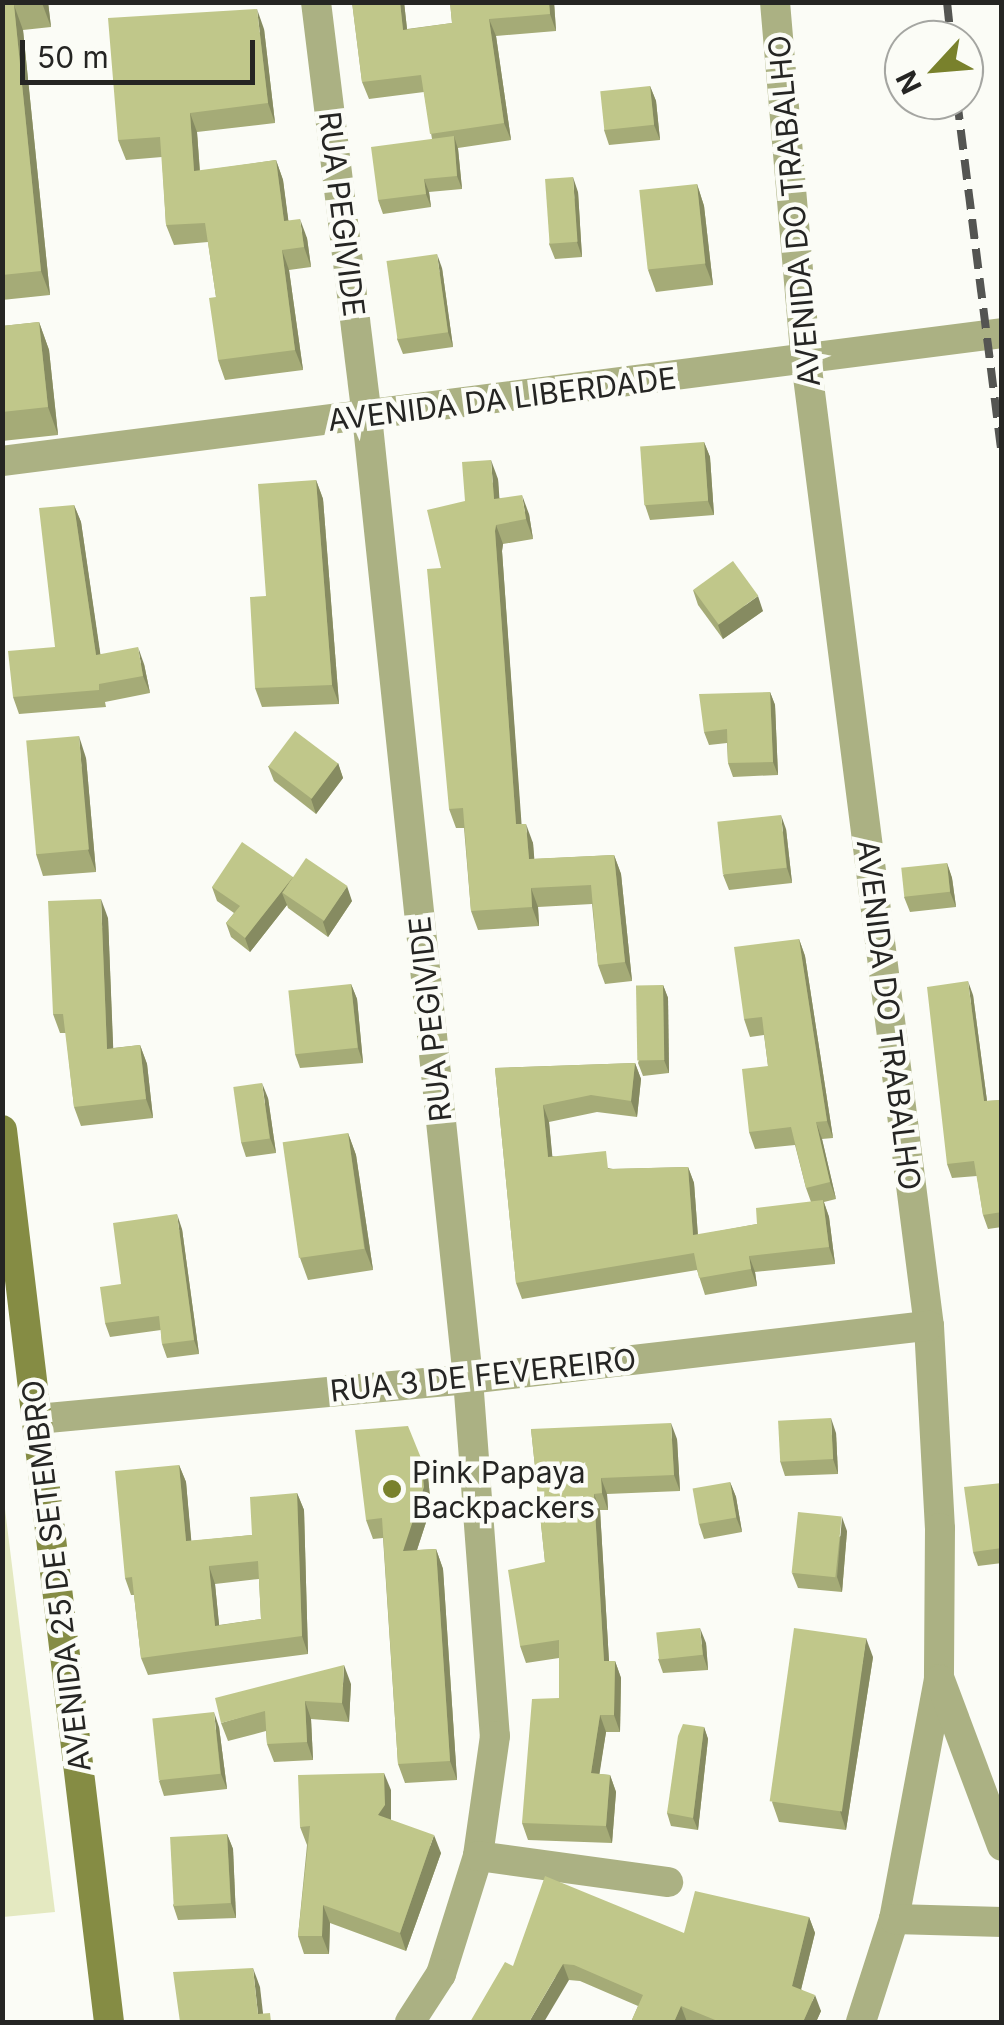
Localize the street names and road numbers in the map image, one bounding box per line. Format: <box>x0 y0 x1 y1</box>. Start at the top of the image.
street label: AVENIDA DO TRABALHO <box>761 34 827 388</box>
street label: RUA PEGIVIDE <box>312 109 372 319</box>
street label: AVENIDA DA LIBERDADE <box>326 360 678 438</box>
street label: AVENIDA DO TRABALHO <box>850 838 928 1192</box>
street label: RUA PEGIVIDE <box>401 915 459 1123</box>
street label: RUA 3 DE FEVEREIRO <box>328 1341 638 1409</box>
street label: AVENIDA 25 DE SETEMBRO <box>14 1378 98 1774</box>

